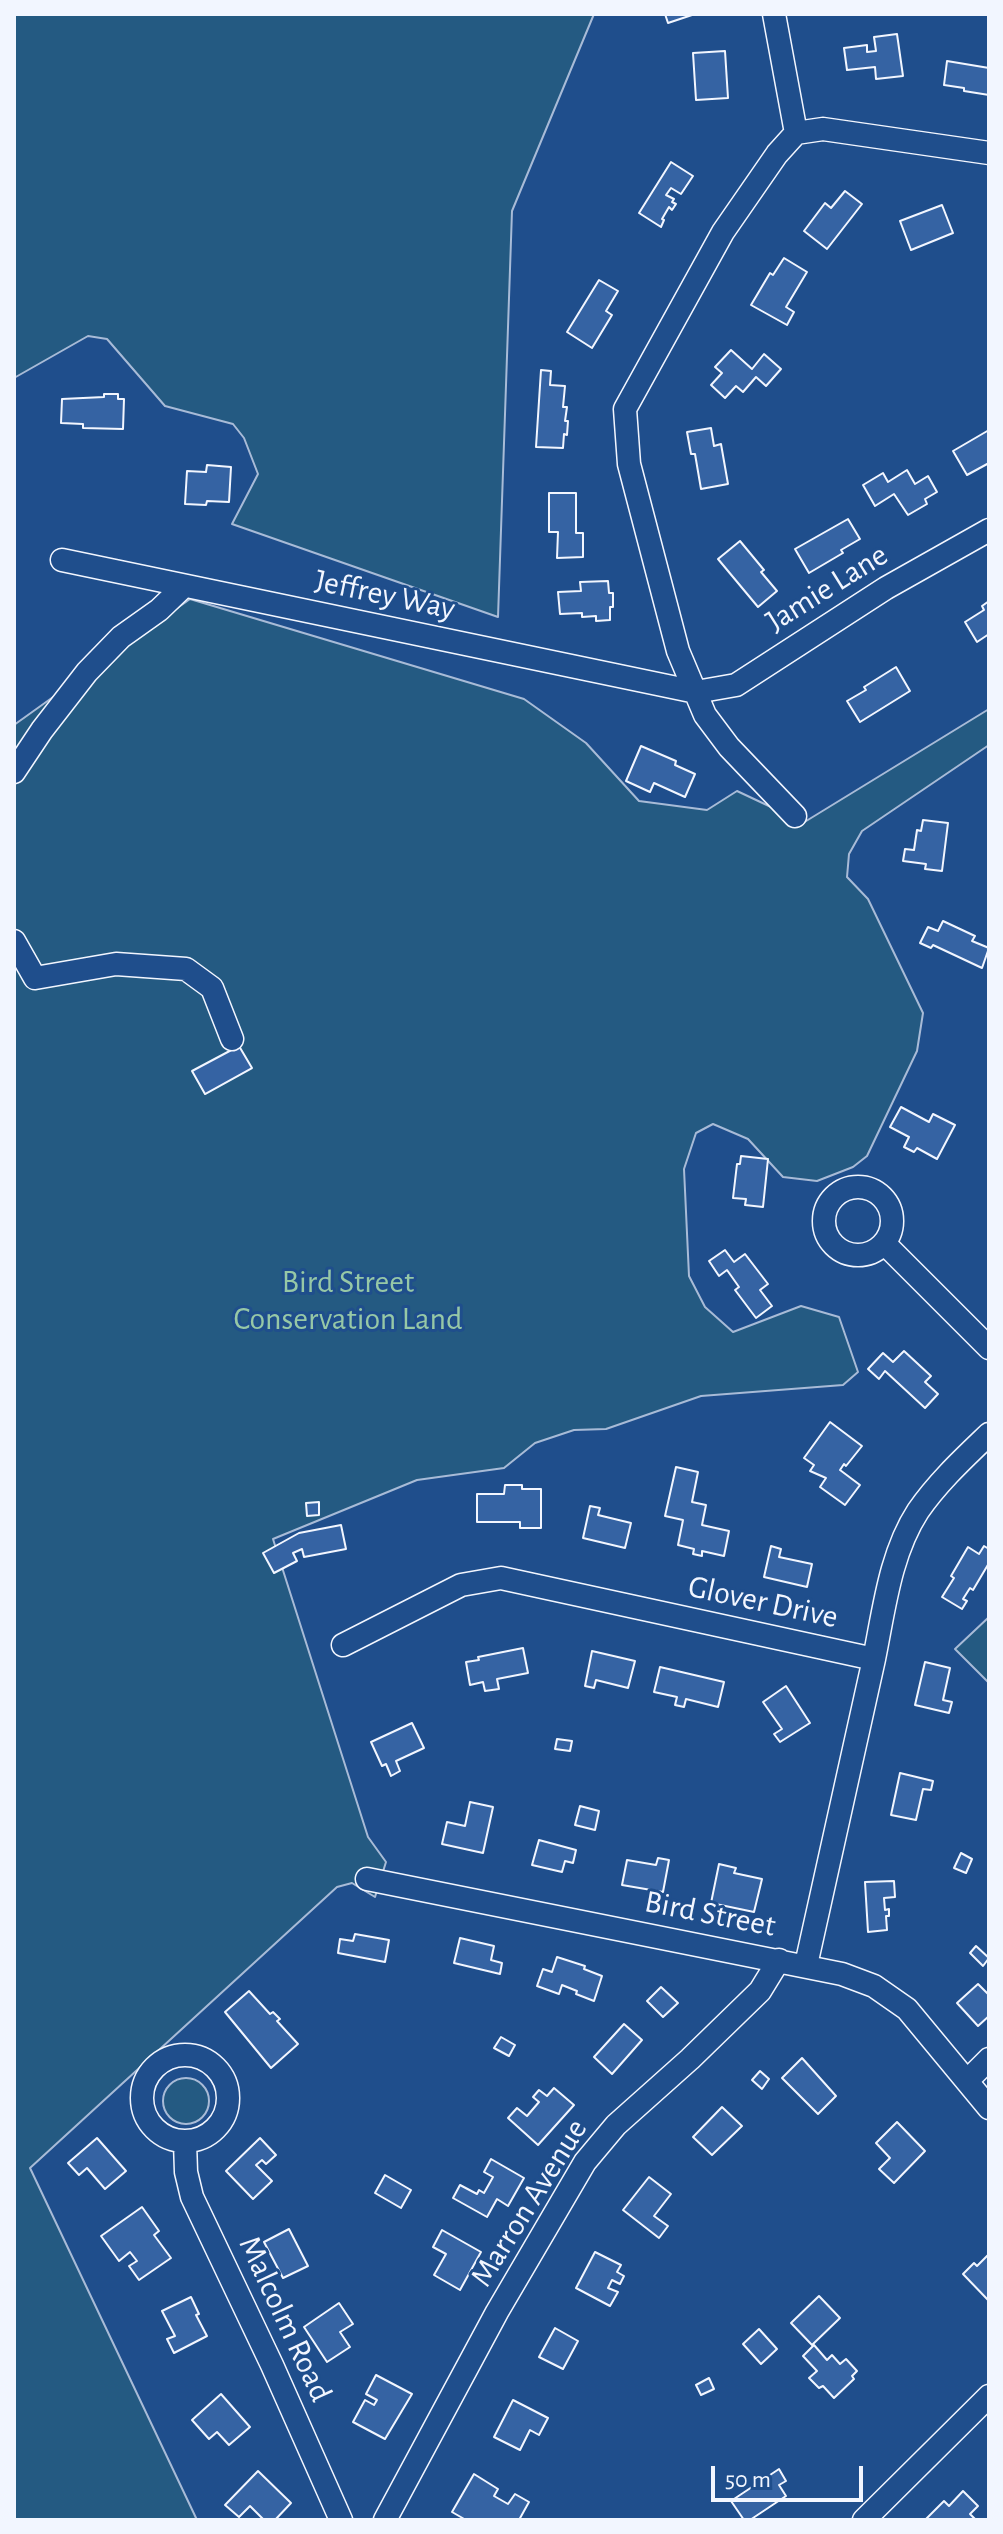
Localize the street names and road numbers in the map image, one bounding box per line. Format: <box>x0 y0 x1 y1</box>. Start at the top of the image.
street label: Jamie Lane <box>759 536 895 640</box>
street label: Jeffrey Way <box>311 561 459 629</box>
street label: Glover Drive <box>685 1567 841 1637</box>
street label: Bird Street <box>641 1883 779 1945</box>
street label: Marron Avenue <box>462 2112 596 2294</box>
street label: Malcolm Road <box>230 2230 340 2408</box>

